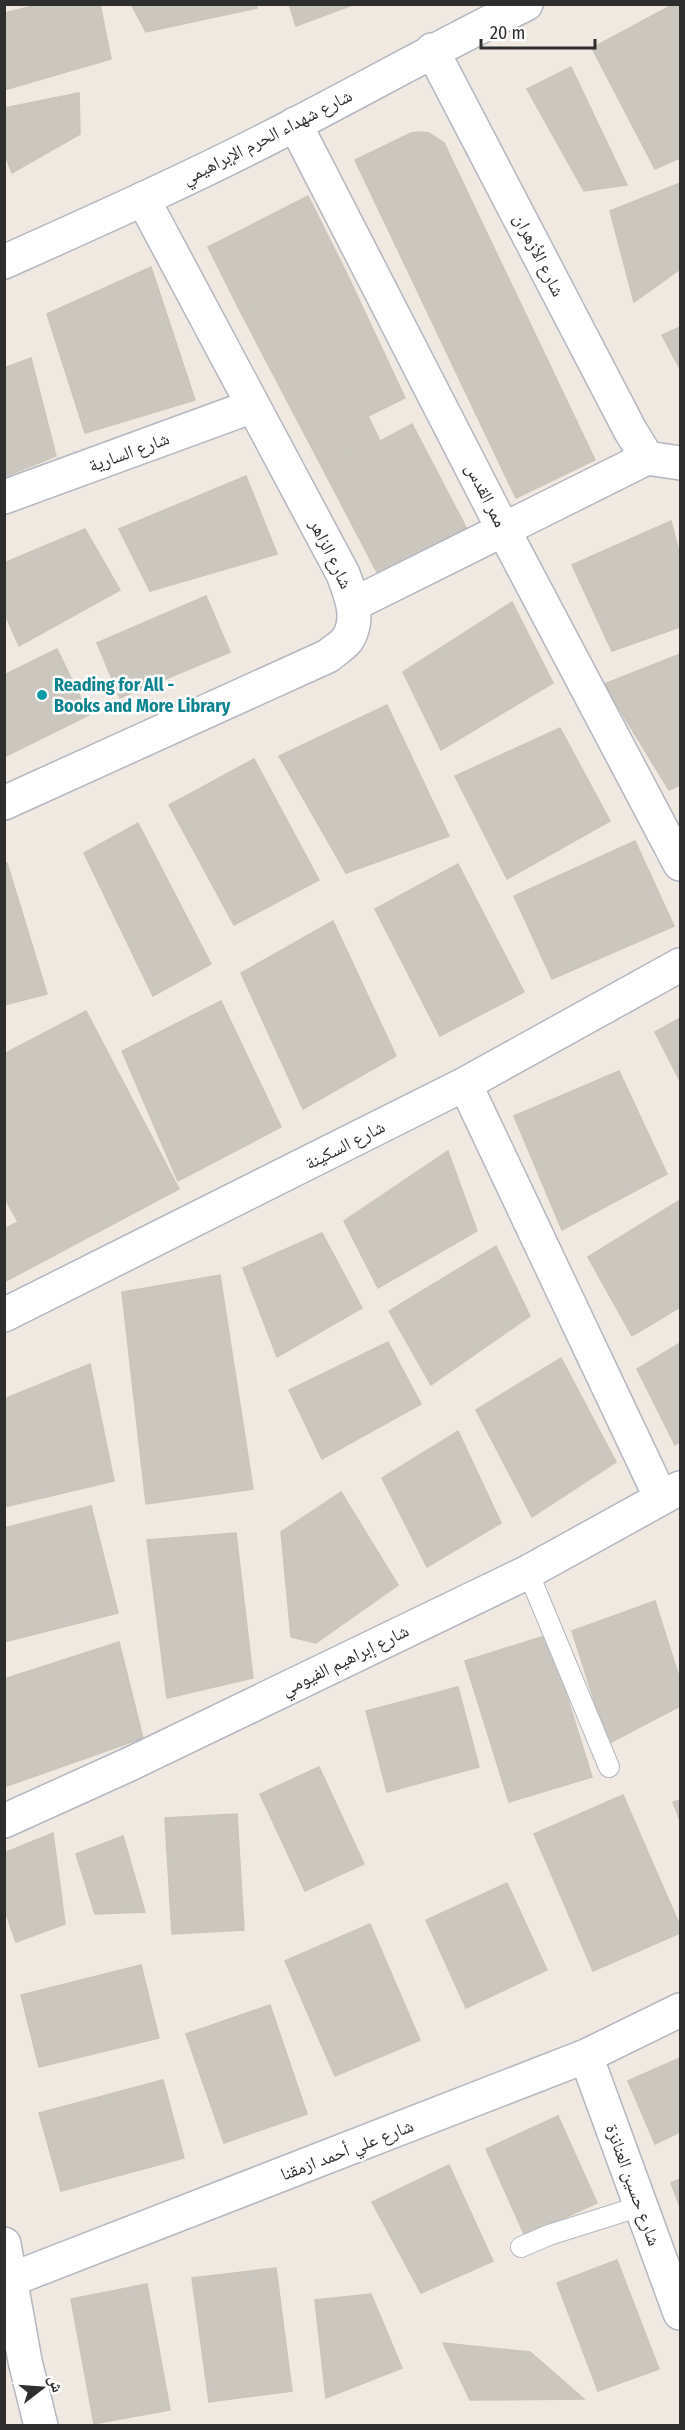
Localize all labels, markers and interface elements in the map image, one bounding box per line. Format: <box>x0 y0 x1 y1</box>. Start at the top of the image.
scale bar <box>481 12 595 50</box>
text: 20 m <box>490 22 525 44</box>
street label: شارع شهداء الحرم الإبراهيمي <box>178 85 357 193</box>
street label: شارع الأزهران <box>509 210 569 300</box>
street label: شارع السارية <box>86 427 172 477</box>
street label: ممر القدس <box>461 459 511 531</box>
street label: شارع الزاهر <box>304 515 357 592</box>
place label: Reading for All - Books and More Library <box>54 674 231 717</box>
marker: Reading for All - Books and More Library <box>35 688 49 702</box>
street label: شارع السكينة <box>301 1116 389 1174</box>
street label: شارع إبراهيم الفيومي <box>278 1620 414 1704</box>
street label: شارع علي أحمد ازمقنا <box>277 2115 418 2189</box>
street label: شارع حسين العنانزة <box>601 2121 665 2249</box>
north arrow <box>12 2358 72 2418</box>
text: ش <box>44 2373 67 2395</box>

